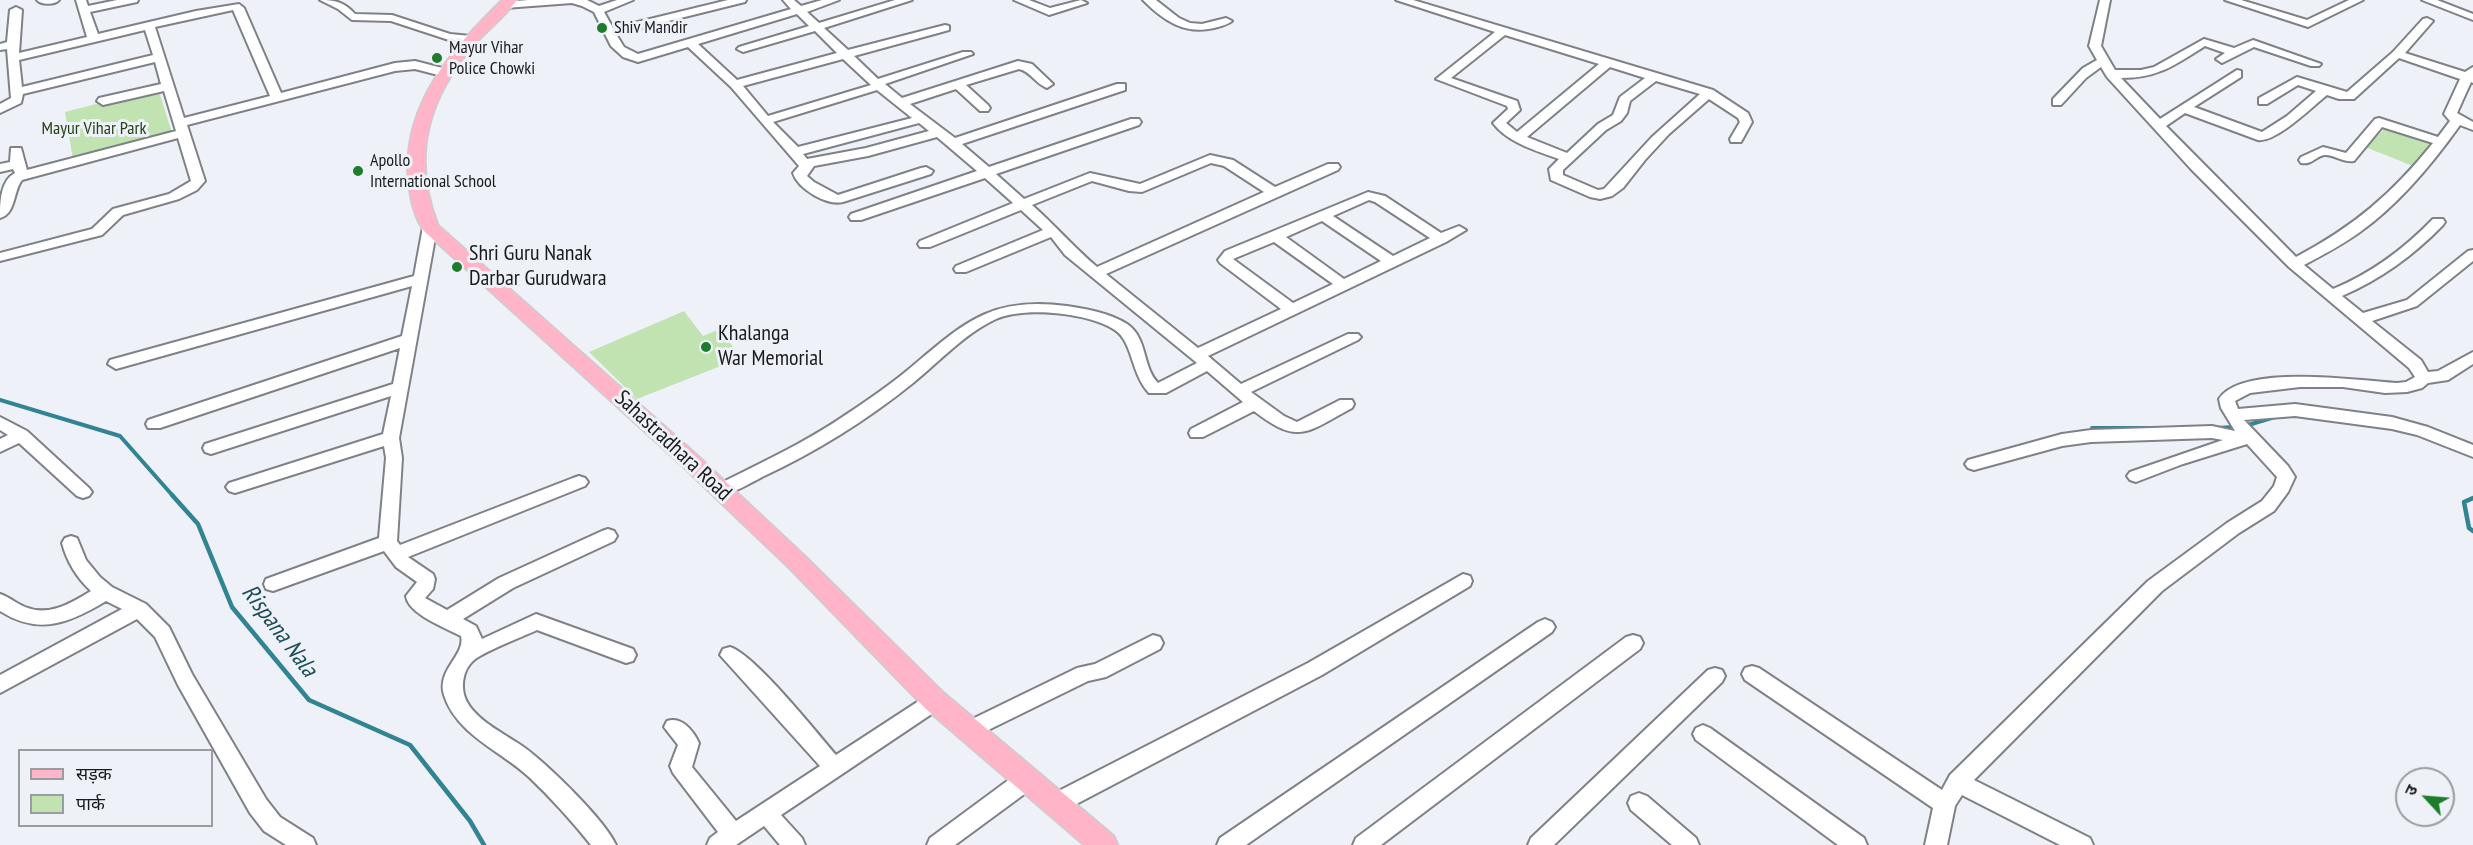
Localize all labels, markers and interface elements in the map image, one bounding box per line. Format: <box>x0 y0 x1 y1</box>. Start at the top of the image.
place label: Shiv Mandir <box>614 17 688 39</box>
marker: Shiv Mandir <box>595 21 609 35</box>
place label: Mayur Vihar Police Chowki <box>449 37 535 80</box>
marker: Mayur Vihar Police Chowki <box>430 51 444 65</box>
park label: Mayur Vihar Park <box>42 118 146 140</box>
place label: Apollo International School <box>370 150 496 192</box>
marker: Apollo International School <box>351 164 365 178</box>
place label: Shri Guru Nanak Darbar Gurudwara <box>469 241 606 292</box>
marker: Shri Guru Nanak Darbar Gurudwara <box>450 260 464 274</box>
place label: Khalanga War Memorial <box>718 321 823 372</box>
marker: Khalanga War Memorial <box>699 340 713 354</box>
street label: Sahastradhara Road <box>609 385 737 507</box>
water label: Rispana Nala <box>235 579 323 683</box>
legend <box>18 749 213 827</box>
text: सड़क <box>76 762 112 785</box>
north arrow <box>2395 767 2455 827</box>
text: उ <box>2400 781 2422 799</box>
text: पार्क <box>76 792 105 815</box>

